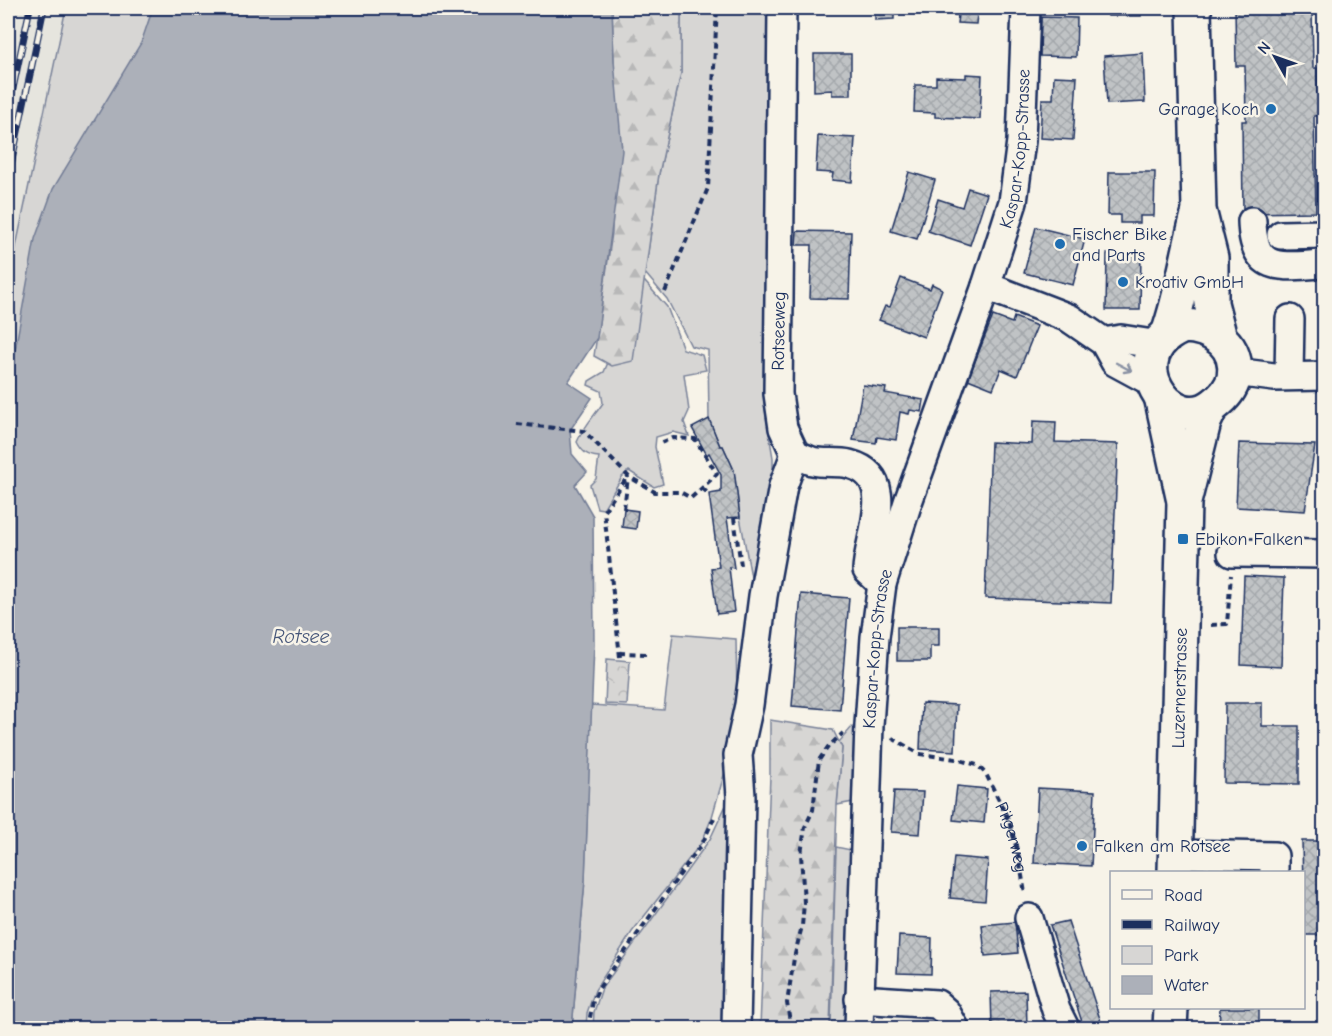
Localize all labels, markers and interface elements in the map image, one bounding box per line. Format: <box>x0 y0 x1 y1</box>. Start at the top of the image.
north arrow <box>1245 27 1305 87</box>
text: N <box>1254 38 1275 58</box>
street label: Kaspar-Kopp-Strasse <box>995 69 1034 231</box>
place label: Garage Koch <box>1158 99 1259 120</box>
marker: Garage Koch <box>1264 102 1278 116</box>
place label: Fischer Bike and Parts <box>1072 224 1167 266</box>
marker: Fischer Bike and Parts <box>1053 237 1067 251</box>
place label: Kroativ GmbH <box>1135 272 1244 293</box>
marker: Kroativ GmbH <box>1116 275 1130 289</box>
street label: Rotseeweg <box>768 291 790 371</box>
one-way arrow <box>1115 361 1133 373</box>
place label: Ebikon Falken <box>1195 529 1303 550</box>
marker: Ebikon Falken <box>1176 532 1190 546</box>
street label: Kaspar-Kopp-Strasse <box>858 566 897 729</box>
water label: Rotsee <box>272 625 330 648</box>
street label: Luzernerstrasse <box>1168 628 1191 749</box>
street label: Pilgerweg <box>991 798 1032 874</box>
place label: Falken am Rotsee <box>1094 836 1231 857</box>
marker: Falken am Rotsee <box>1075 839 1089 853</box>
legend <box>1110 871 1305 1009</box>
text: Road <box>1164 885 1203 906</box>
text: Railway <box>1164 915 1221 936</box>
text: Park <box>1164 945 1199 966</box>
text: Water <box>1164 975 1209 996</box>

